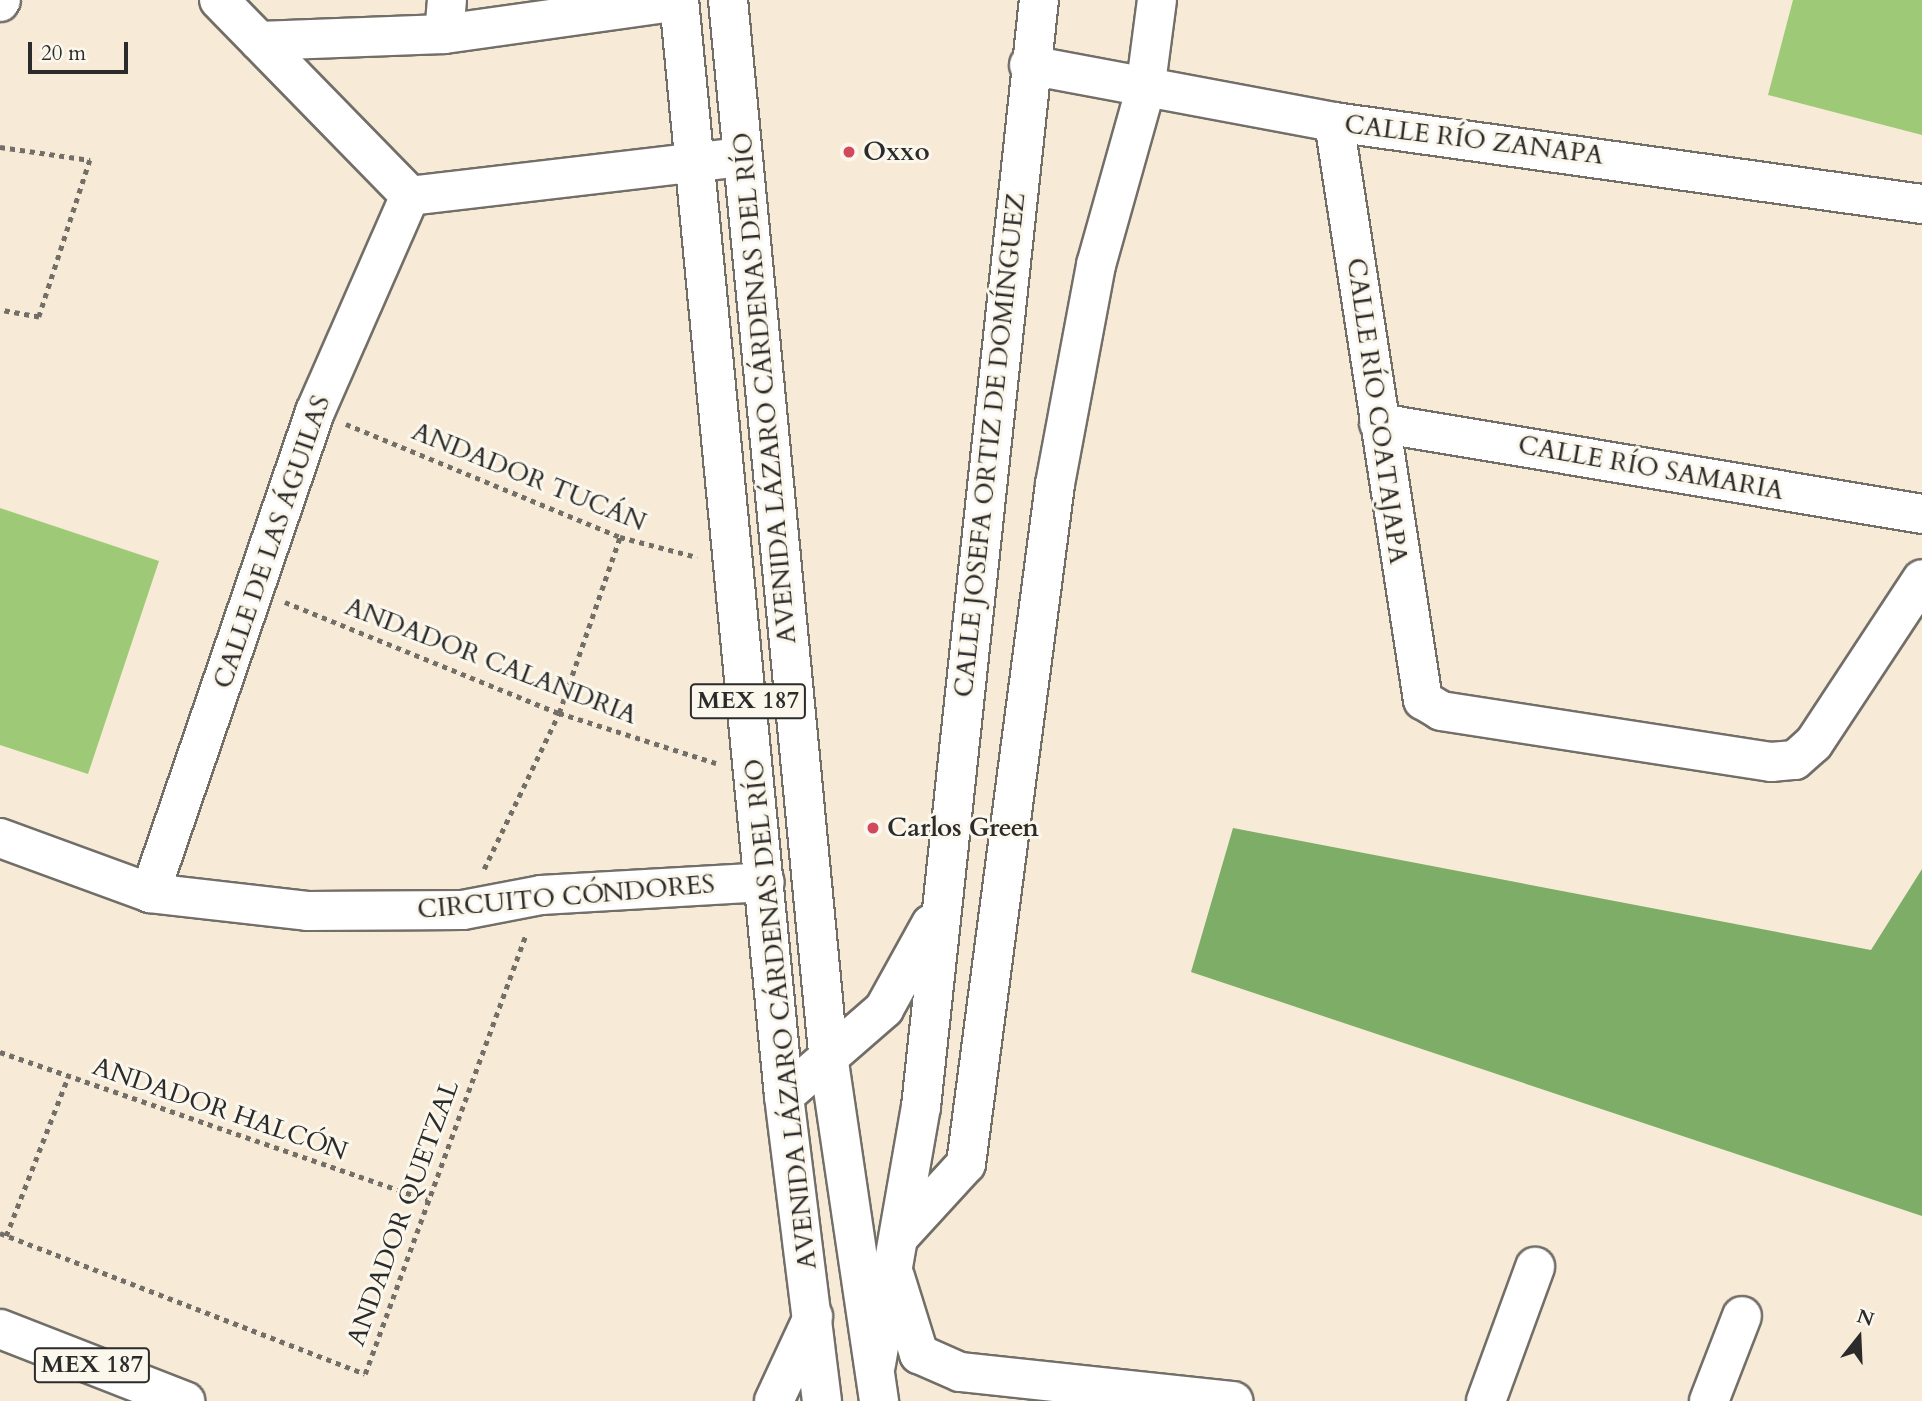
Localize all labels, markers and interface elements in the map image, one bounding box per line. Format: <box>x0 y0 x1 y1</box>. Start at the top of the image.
scale bar <box>32 28 131 72</box>
text: 20 m <box>41 39 86 68</box>
street label: CALLE RÍO ZANAPA <box>1343 109 1605 171</box>
street label: AVENIDA LÁZARO CÁRDENAS DEL RÍO <box>727 131 803 645</box>
place label: Oxxo <box>863 136 930 168</box>
marker: Oxxo <box>841 144 857 160</box>
street label: CALLE JOSEFA ORTIZ DE DOMÍNGUEZ <box>948 191 1032 699</box>
street label: CALLE RÍO COATAJAPA <box>1340 256 1414 566</box>
street label: CALLE DE LAS ÁGUILAS <box>207 391 337 693</box>
street label: ANDADOR TUCÁN <box>407 416 651 538</box>
street label: CALLE RÍO SAMARIA <box>1516 429 1786 507</box>
street label: ANDADOR CALANDRIA <box>341 591 641 731</box>
road number: MEX 187 <box>688 680 808 722</box>
street label: AVENIDA LÁZARO CÁRDENAS DEL RÍO <box>739 757 823 1271</box>
place label: Carlos Green <box>887 812 1039 844</box>
marker: Carlos Green <box>865 820 881 836</box>
street label: CIRCUITO CÓNDORES <box>416 868 716 926</box>
street label: ANDADOR HALCÓN <box>89 1051 351 1167</box>
street label: ANDADOR QUETZAL <box>340 1076 466 1350</box>
north arrow <box>1824 1303 1894 1373</box>
text: N <box>1854 1303 1877 1333</box>
road number: MEX 187 <box>32 1344 152 1386</box>

